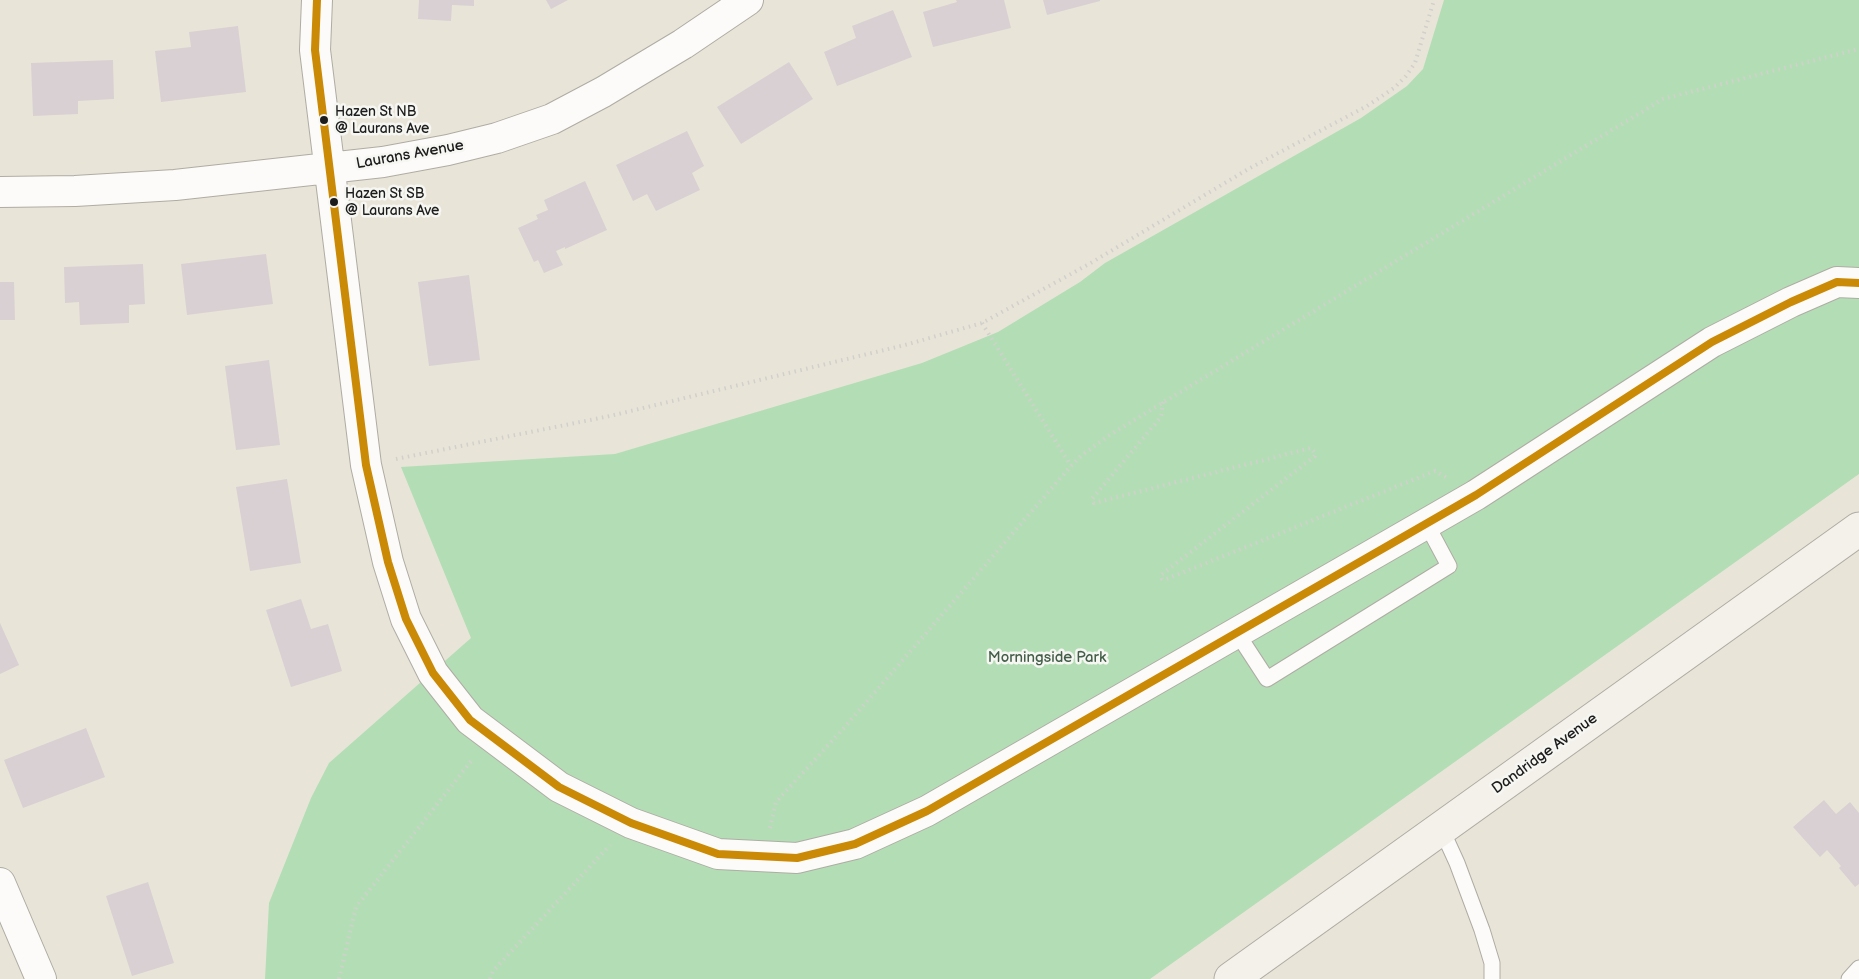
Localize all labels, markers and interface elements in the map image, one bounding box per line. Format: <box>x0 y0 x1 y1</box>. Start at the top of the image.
place label: Hazen St NB @ Laurans Ave <box>335 104 429 136</box>
marker: Hazen St NB @ Laurans Ave <box>318 114 330 126</box>
street label: Laurans Avenue <box>355 137 465 173</box>
place label: Hazen St SB @ Laurans Ave <box>345 186 439 219</box>
marker: Hazen St SB @ Laurans Ave <box>328 196 340 208</box>
park label: Morningside Park <box>988 649 1106 667</box>
street label: Dandridge Avenue <box>1489 710 1601 798</box>

